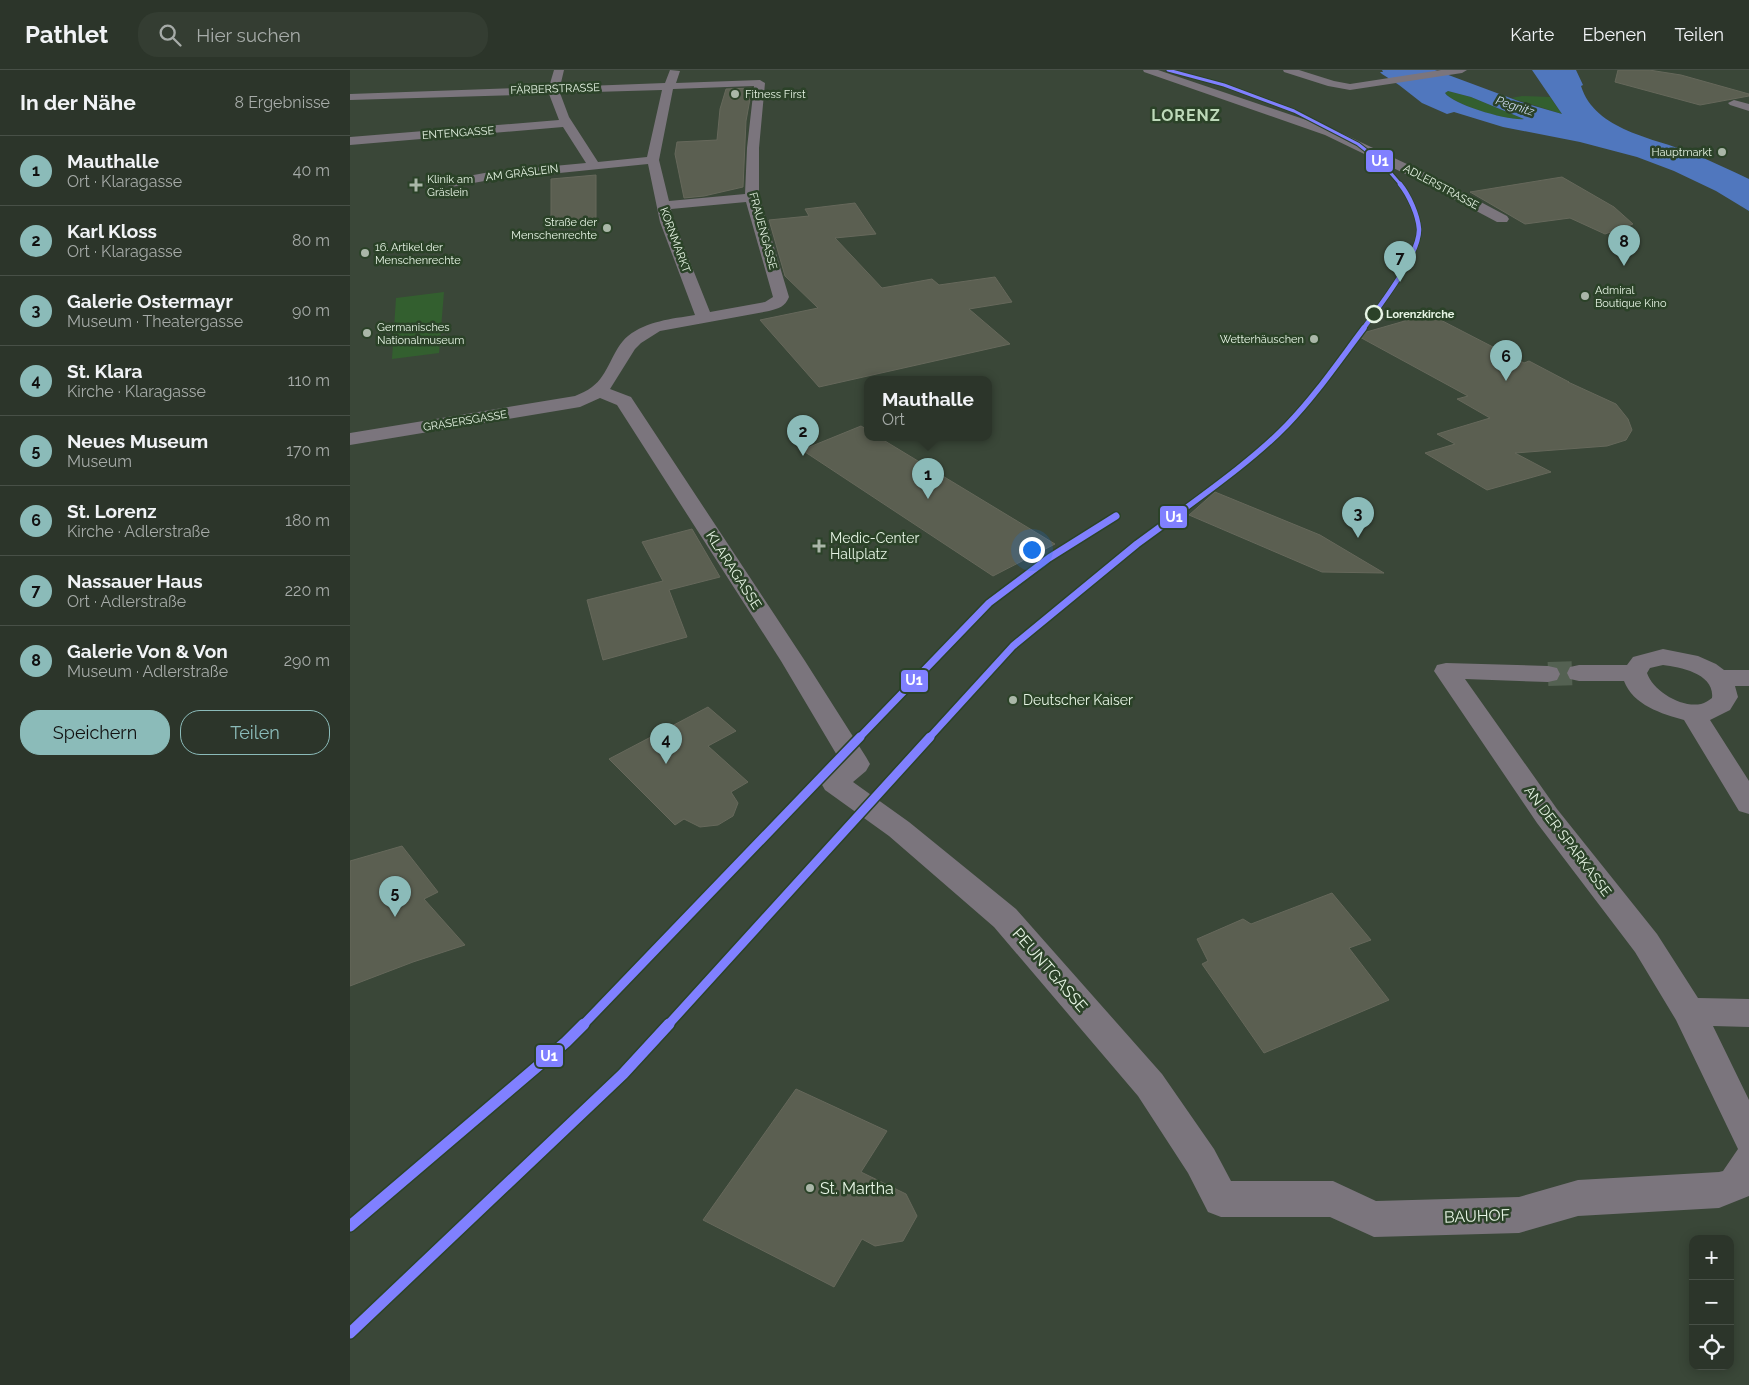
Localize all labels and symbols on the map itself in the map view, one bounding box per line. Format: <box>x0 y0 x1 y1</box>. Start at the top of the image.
street label: FÄRBERSTRASSE <box>510 81 600 97</box>
marker: Fitness First <box>729 88 741 100</box>
place label: Fitness First <box>745 88 806 101</box>
water label: Pegnitz <box>1494 93 1536 119</box>
district label: LORENZ <box>1151 106 1221 125</box>
street label: ENTENGASSE <box>421 124 495 142</box>
place label: Hauptmarkt <box>1652 146 1712 159</box>
marker: Hauptmarkt <box>1716 146 1728 158</box>
line badge: U1 <box>1365 149 1394 173</box>
text: U1 <box>1371 153 1389 169</box>
street label: AM GRÄSLEIN <box>485 162 559 184</box>
street label: ADLERSTRASSE <box>1401 162 1481 212</box>
place label: Klinik am Gräslein <box>427 173 473 199</box>
marker: Klinik am Gräslein <box>409 178 423 192</box>
street label: FRAUENGASSE <box>746 191 780 271</box>
street label: KORNMARKT <box>657 206 693 275</box>
place label: Straße der Menschenrechte <box>511 216 598 242</box>
marker: Straße der Menschenrechte <box>601 222 613 234</box>
pin: 8 <box>1608 225 1640 266</box>
place label: 16. Artikel der Menschenrechte <box>375 241 461 267</box>
pin: 7 <box>1384 241 1416 282</box>
marker: 16. Artikel der Menschenrechte <box>359 247 371 259</box>
place label: Admiral Boutique Kino <box>1595 284 1667 310</box>
marker: Admiral Boutique Kino <box>1579 290 1591 302</box>
marker: Lorenzkirche <box>1365 305 1383 323</box>
place label: Lorenzkirche <box>1386 308 1455 321</box>
place label: Germanisches Nationalmuseum <box>377 321 464 347</box>
marker: Germanisches Nationalmuseum <box>361 327 373 339</box>
place label: Wetterhäuschen <box>1220 333 1304 346</box>
marker: Wetterhäuschen <box>1308 333 1320 345</box>
pin: 6 <box>1490 340 1522 381</box>
street label: GRASERSGASSE <box>422 408 508 434</box>
pin: 2 <box>787 415 819 456</box>
pin: 1 <box>912 458 944 499</box>
pin: 3 <box>1342 497 1374 538</box>
line badge: U1 <box>1159 505 1188 529</box>
text: U1 <box>1165 509 1183 525</box>
street label: KLARAGASSE <box>703 528 765 612</box>
place label: Medic-Center Hallplatz <box>830 530 919 562</box>
your location <box>1019 537 1045 563</box>
marker: Medic-Center Hallplatz <box>812 539 826 553</box>
line badge: U1 <box>900 669 929 693</box>
text: U1 <box>905 672 923 688</box>
place label: Deutscher Kaiser <box>1023 692 1133 708</box>
marker: Deutscher Kaiser <box>1007 694 1019 706</box>
pin: 4 <box>650 723 682 764</box>
street label: AN DER SPARKASSE <box>1521 783 1615 899</box>
pin: 5 <box>379 876 411 917</box>
street label: PEUNTGASSE <box>1008 924 1092 1016</box>
line badge: U1 <box>535 1044 564 1068</box>
text: U1 <box>540 1048 558 1064</box>
place label: St. Martha <box>820 1179 894 1198</box>
marker: St. Martha <box>804 1182 816 1194</box>
street label: BAUHOF <box>1444 1205 1510 1227</box>

